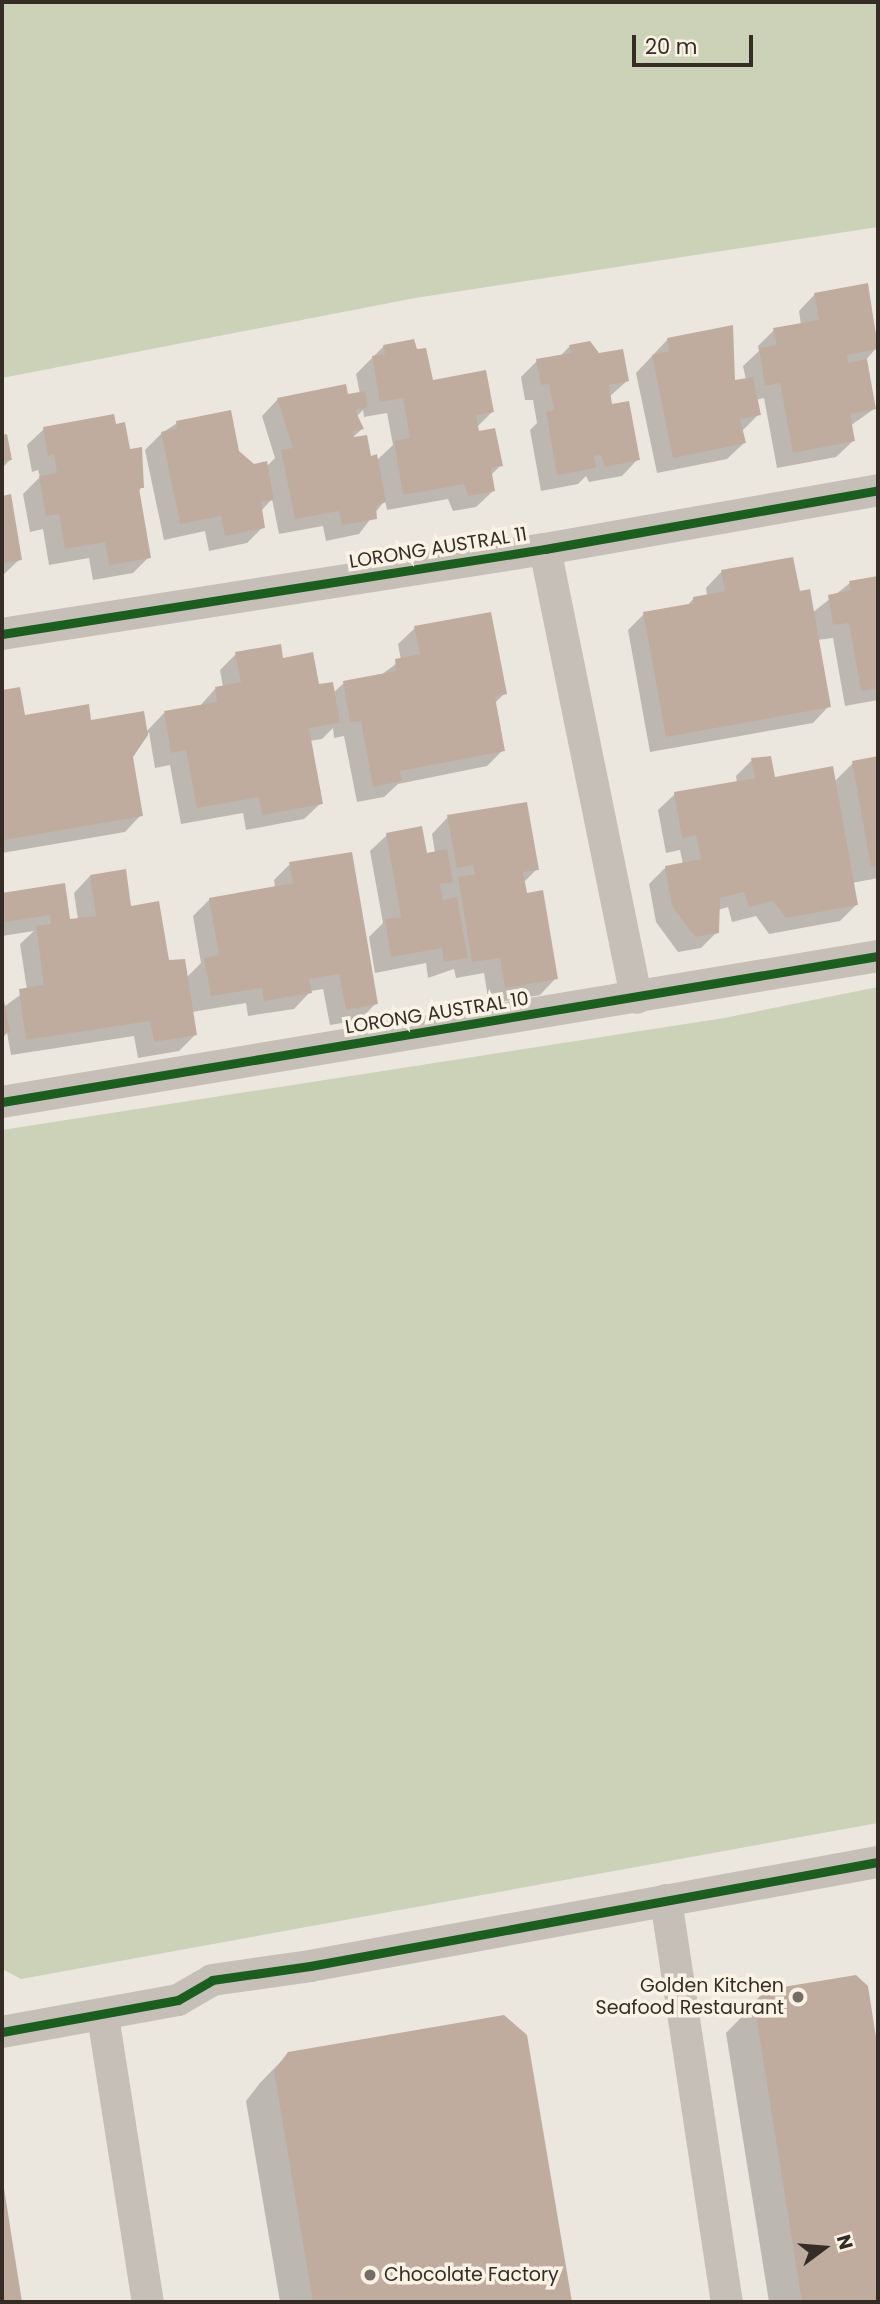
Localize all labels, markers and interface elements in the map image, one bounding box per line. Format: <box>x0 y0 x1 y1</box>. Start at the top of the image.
scale bar <box>635 21 756 65</box>
text: 20 m <box>645 32 698 61</box>
street label: LORONG AUSTRAL 11 <box>347 523 529 573</box>
street label: LORONG AUSTRAL 10 <box>344 987 530 1039</box>
place label: Golden Kitchen Seafood Restaurant <box>596 1975 784 2019</box>
marker: Golden Kitchen Seafood Restaurant <box>790 1989 806 2005</box>
north arrow <box>789 2213 859 2283</box>
text: N <box>830 2231 860 2253</box>
place label: Chocolate Factory <box>384 2264 559 2286</box>
marker: Chocolate Factory <box>362 2267 378 2283</box>

